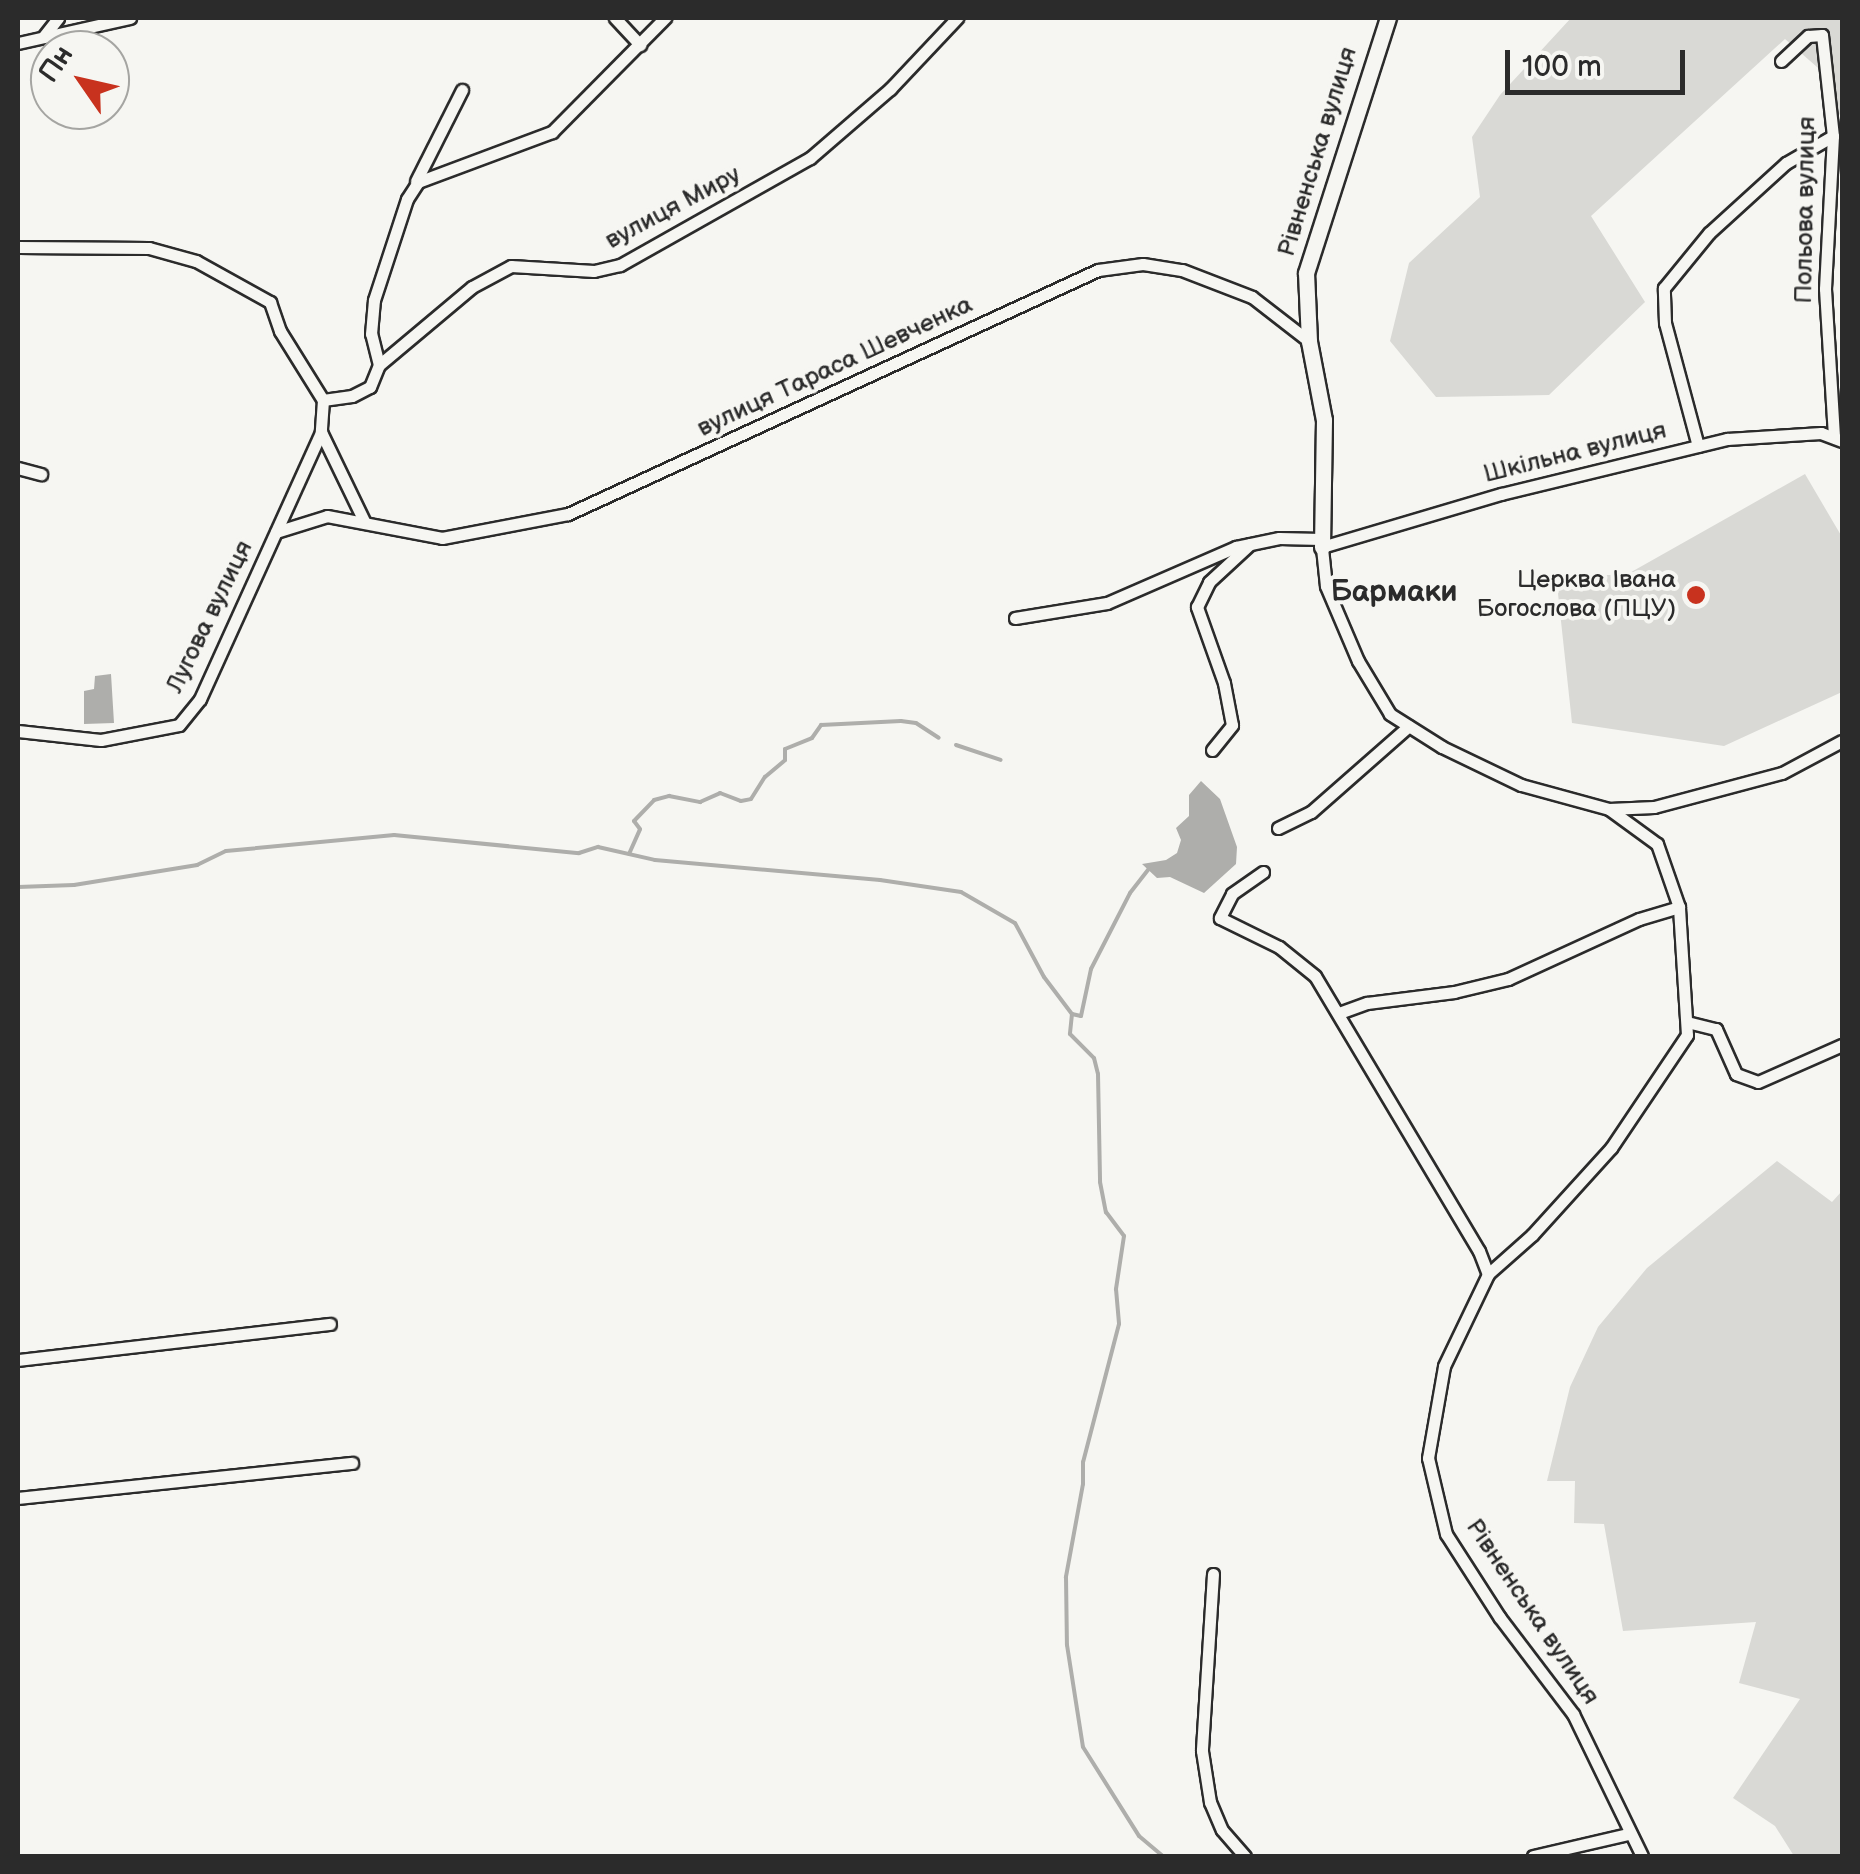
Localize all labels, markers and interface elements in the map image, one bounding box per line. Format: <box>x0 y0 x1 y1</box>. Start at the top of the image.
north arrow <box>30 30 130 130</box>
scale bar <box>1510 30 1690 92</box>
text: Пн <box>32 39 80 89</box>
street label: Рівненська вулиця <box>1272 44 1364 260</box>
text: 100 m <box>1522 49 1602 85</box>
street label: Польова вулиця <box>1789 116 1823 304</box>
street label: вулиця Миру <box>600 160 746 256</box>
street label: вулиця Тараса Шевченка <box>693 290 977 444</box>
street label: Шкільна вулиця <box>1481 416 1669 490</box>
street label: Лугова вулиця <box>160 536 260 698</box>
place label: Церква Івана Богослова (ПЦУ) <box>1477 566 1676 625</box>
district label: Бармаки <box>1330 574 1458 610</box>
marker: Церква Івана Богослова (ПЦУ) <box>1685 584 1707 606</box>
street label: Рівненська вулиця <box>1459 1513 1605 1711</box>

